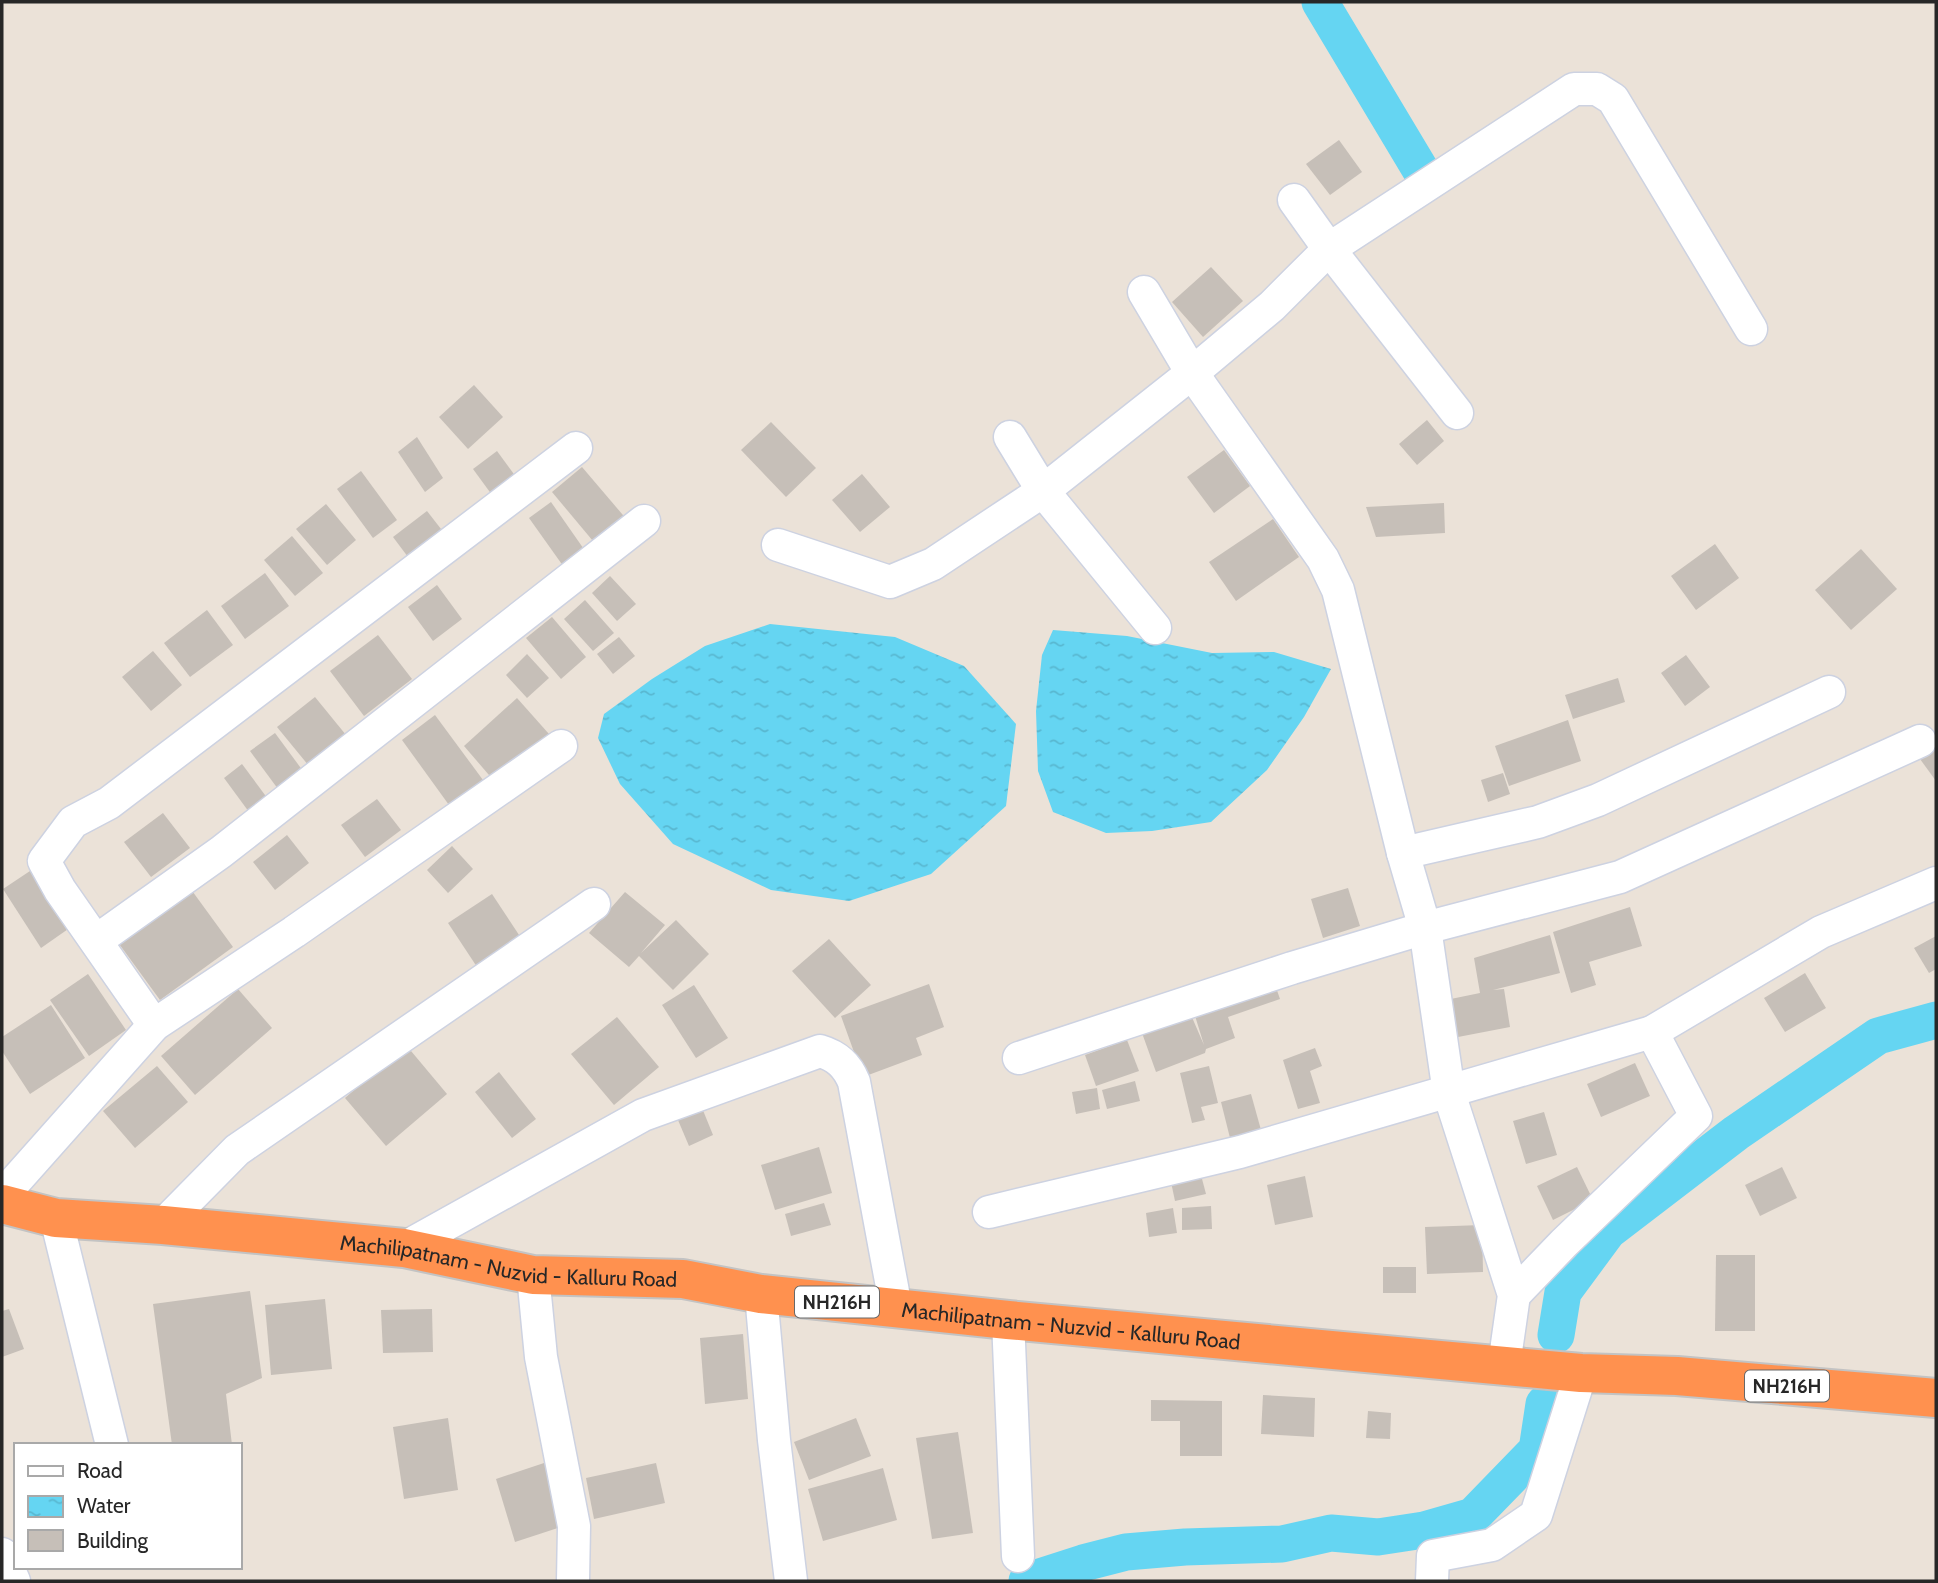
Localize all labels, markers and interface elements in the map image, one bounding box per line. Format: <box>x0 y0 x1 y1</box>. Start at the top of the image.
street label: Machilipatnam - Nuzvid - Kalluru Road <box>339 1229 678 1291</box>
road number: NH216H <box>795 1286 879 1318</box>
street label: Machilipatnam - Nuzvid - Kalluru Road <box>900 1296 1242 1354</box>
road number: NH216H <box>1745 1370 1829 1402</box>
legend <box>14 1443 242 1569</box>
text: Road <box>77 1458 123 1483</box>
text: Water <box>77 1493 131 1518</box>
text: Building <box>77 1528 149 1553</box>

